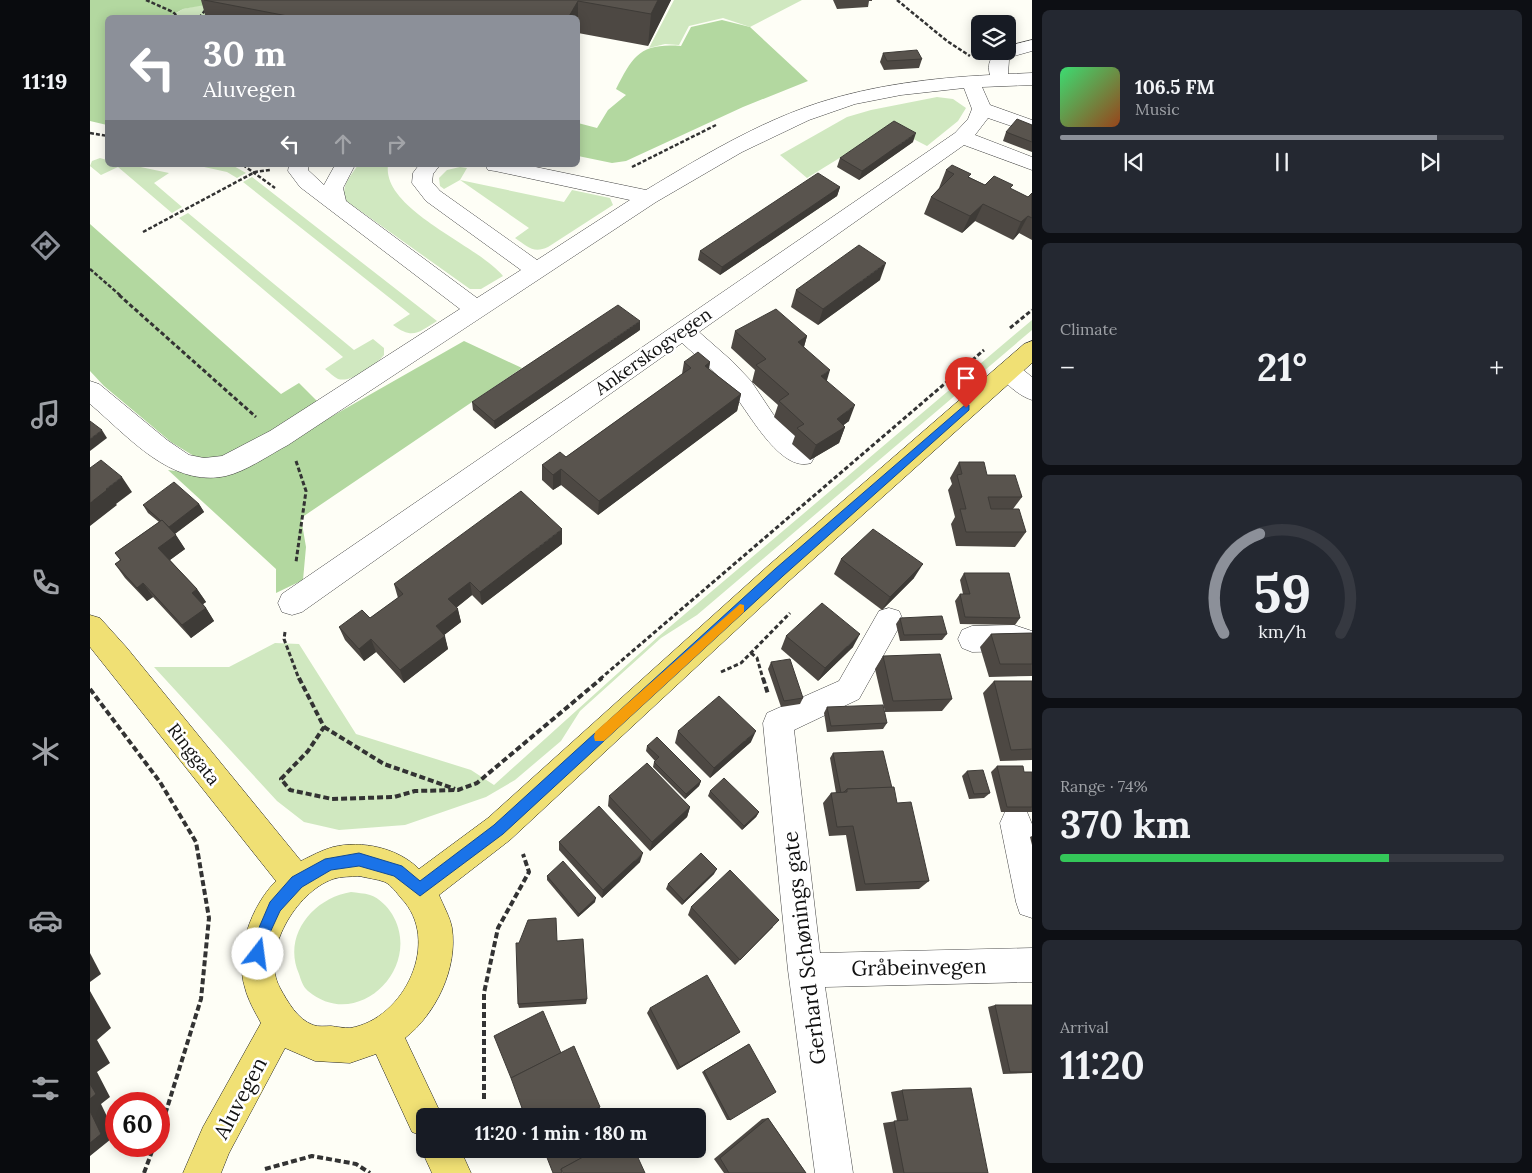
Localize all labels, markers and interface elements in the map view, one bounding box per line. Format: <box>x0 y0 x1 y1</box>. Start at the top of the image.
map controls <box>971 15 1016 60</box>
button: layers <box>971 15 1016 60</box>
text: 30 m <box>203 31 286 76</box>
icon: left <box>120 35 185 100</box>
text: 11:19 <box>23 67 67 95</box>
text: Aluvegen <box>203 75 296 103</box>
text: 106.5 FM <box>1135 75 1215 99</box>
text: Music <box>1135 99 1180 119</box>
icon: left <box>276 130 304 158</box>
icon: ahead <box>329 130 357 158</box>
icon: right <box>382 130 410 158</box>
icon: previous <box>1120 148 1148 176</box>
icon: pause <box>1268 148 1296 176</box>
icon: next <box>1416 148 1444 176</box>
icon: directions <box>28 228 63 263</box>
street label: Ankerskogvegen <box>589 302 716 400</box>
text: Climate <box>1060 319 1117 339</box>
text: 21° <box>1257 343 1307 391</box>
text: − <box>1060 350 1075 386</box>
text: + <box>1489 350 1504 386</box>
pin <box>945 357 987 408</box>
icon: arrive <box>952 364 980 392</box>
icon: music <box>28 397 63 432</box>
text: 59 <box>1253 560 1311 626</box>
icon: phone <box>28 565 63 600</box>
text: km/h <box>1258 620 1306 643</box>
street label: Ringgata <box>163 718 225 790</box>
icon: climate <box>28 734 63 769</box>
text: Range · 74% <box>1060 776 1148 796</box>
text: 370 km <box>1060 800 1191 848</box>
street label: Gerhard Schønings gate <box>776 830 832 1066</box>
icon: car <box>28 903 63 938</box>
position arrow <box>231 927 283 979</box>
street label: Gråbeinvegen <box>851 952 987 982</box>
text: Arrival <box>1060 1017 1109 1037</box>
text: 11:20 <box>1060 1041 1145 1089</box>
street label: Aluvegen <box>207 1052 273 1144</box>
icon: filters <box>28 1071 63 1106</box>
speed limit sign: 60 <box>105 1092 170 1157</box>
text: 11:20 · 1 min · 180 m <box>475 1121 647 1145</box>

